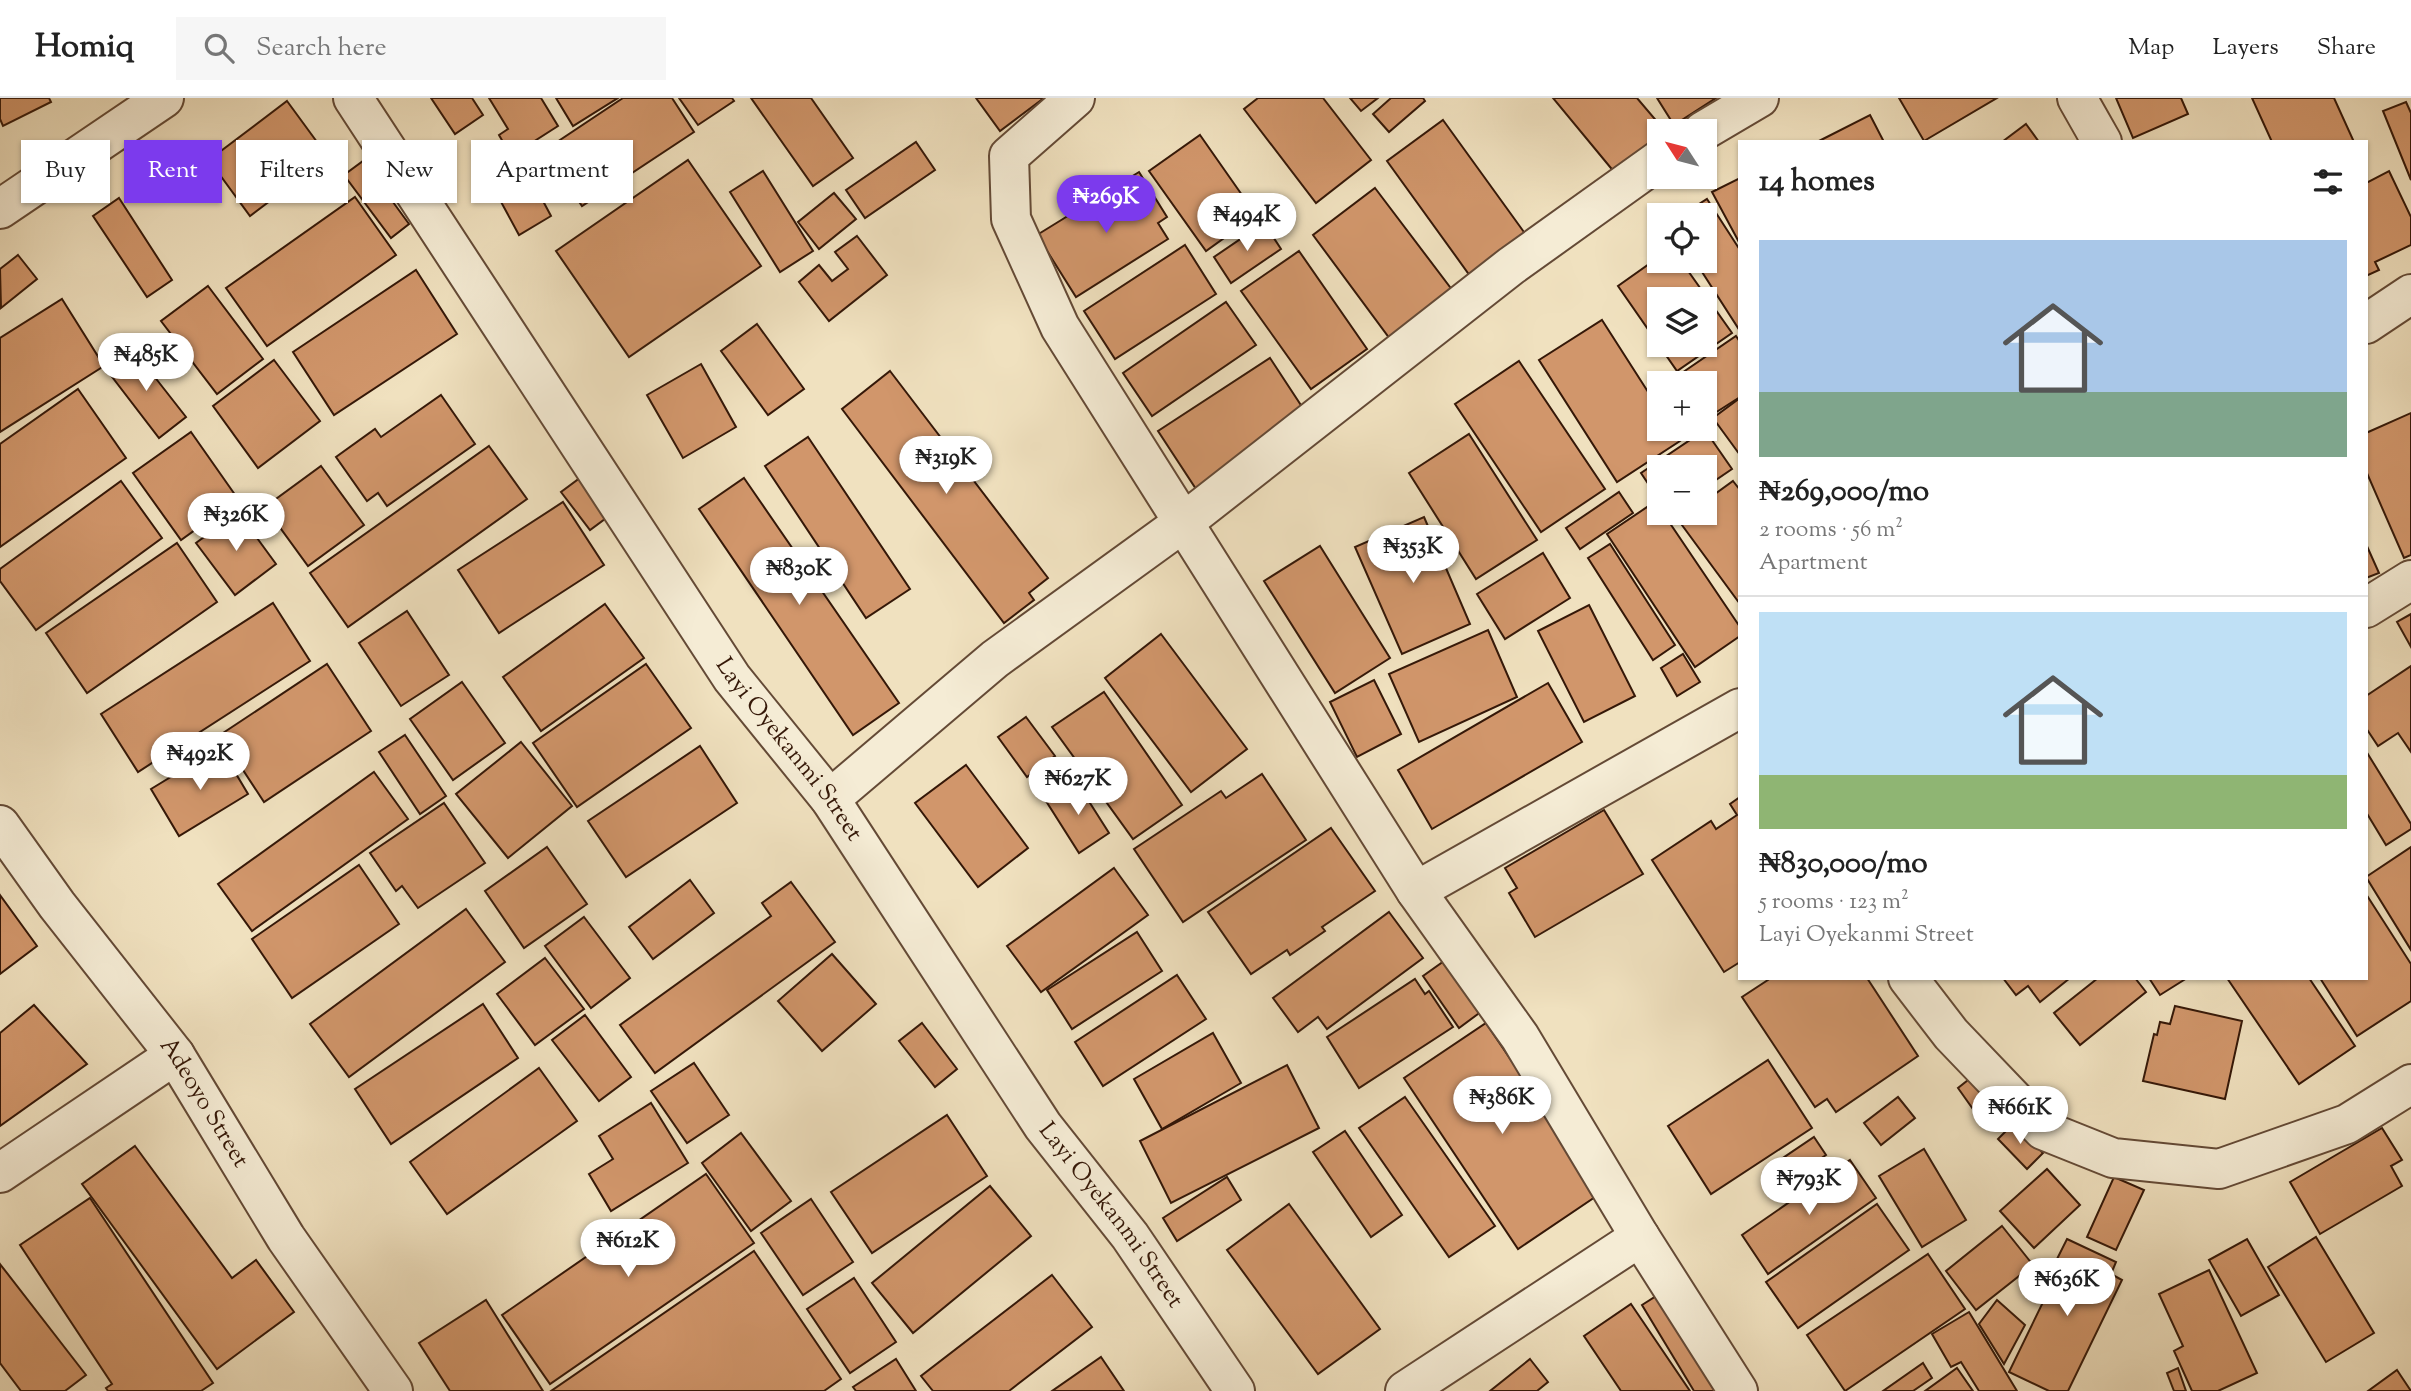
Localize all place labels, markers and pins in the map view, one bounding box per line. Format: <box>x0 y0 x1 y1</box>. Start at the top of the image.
pin: ₦269K <box>1057 176 1155 235</box>
pin: ₦494K <box>1198 194 1296 253</box>
pin: ₦485K <box>97 334 195 393</box>
pin: ₦319K <box>897 436 995 496</box>
pin: ₦326K <box>187 494 285 553</box>
pin: ₦353K <box>1364 526 1462 585</box>
pin: ₦830K <box>750 547 848 607</box>
pin: ₦492K <box>151 732 249 792</box>
pin: ₦627K <box>1029 758 1127 817</box>
pin: ₦386K <box>1453 1076 1551 1136</box>
pin: ₦661K <box>1971 1086 2069 1146</box>
pin: ₦793K <box>1760 1158 1858 1217</box>
pin: ₦612K <box>579 1220 677 1279</box>
pin: ₦636K <box>2018 1258 2116 1318</box>

